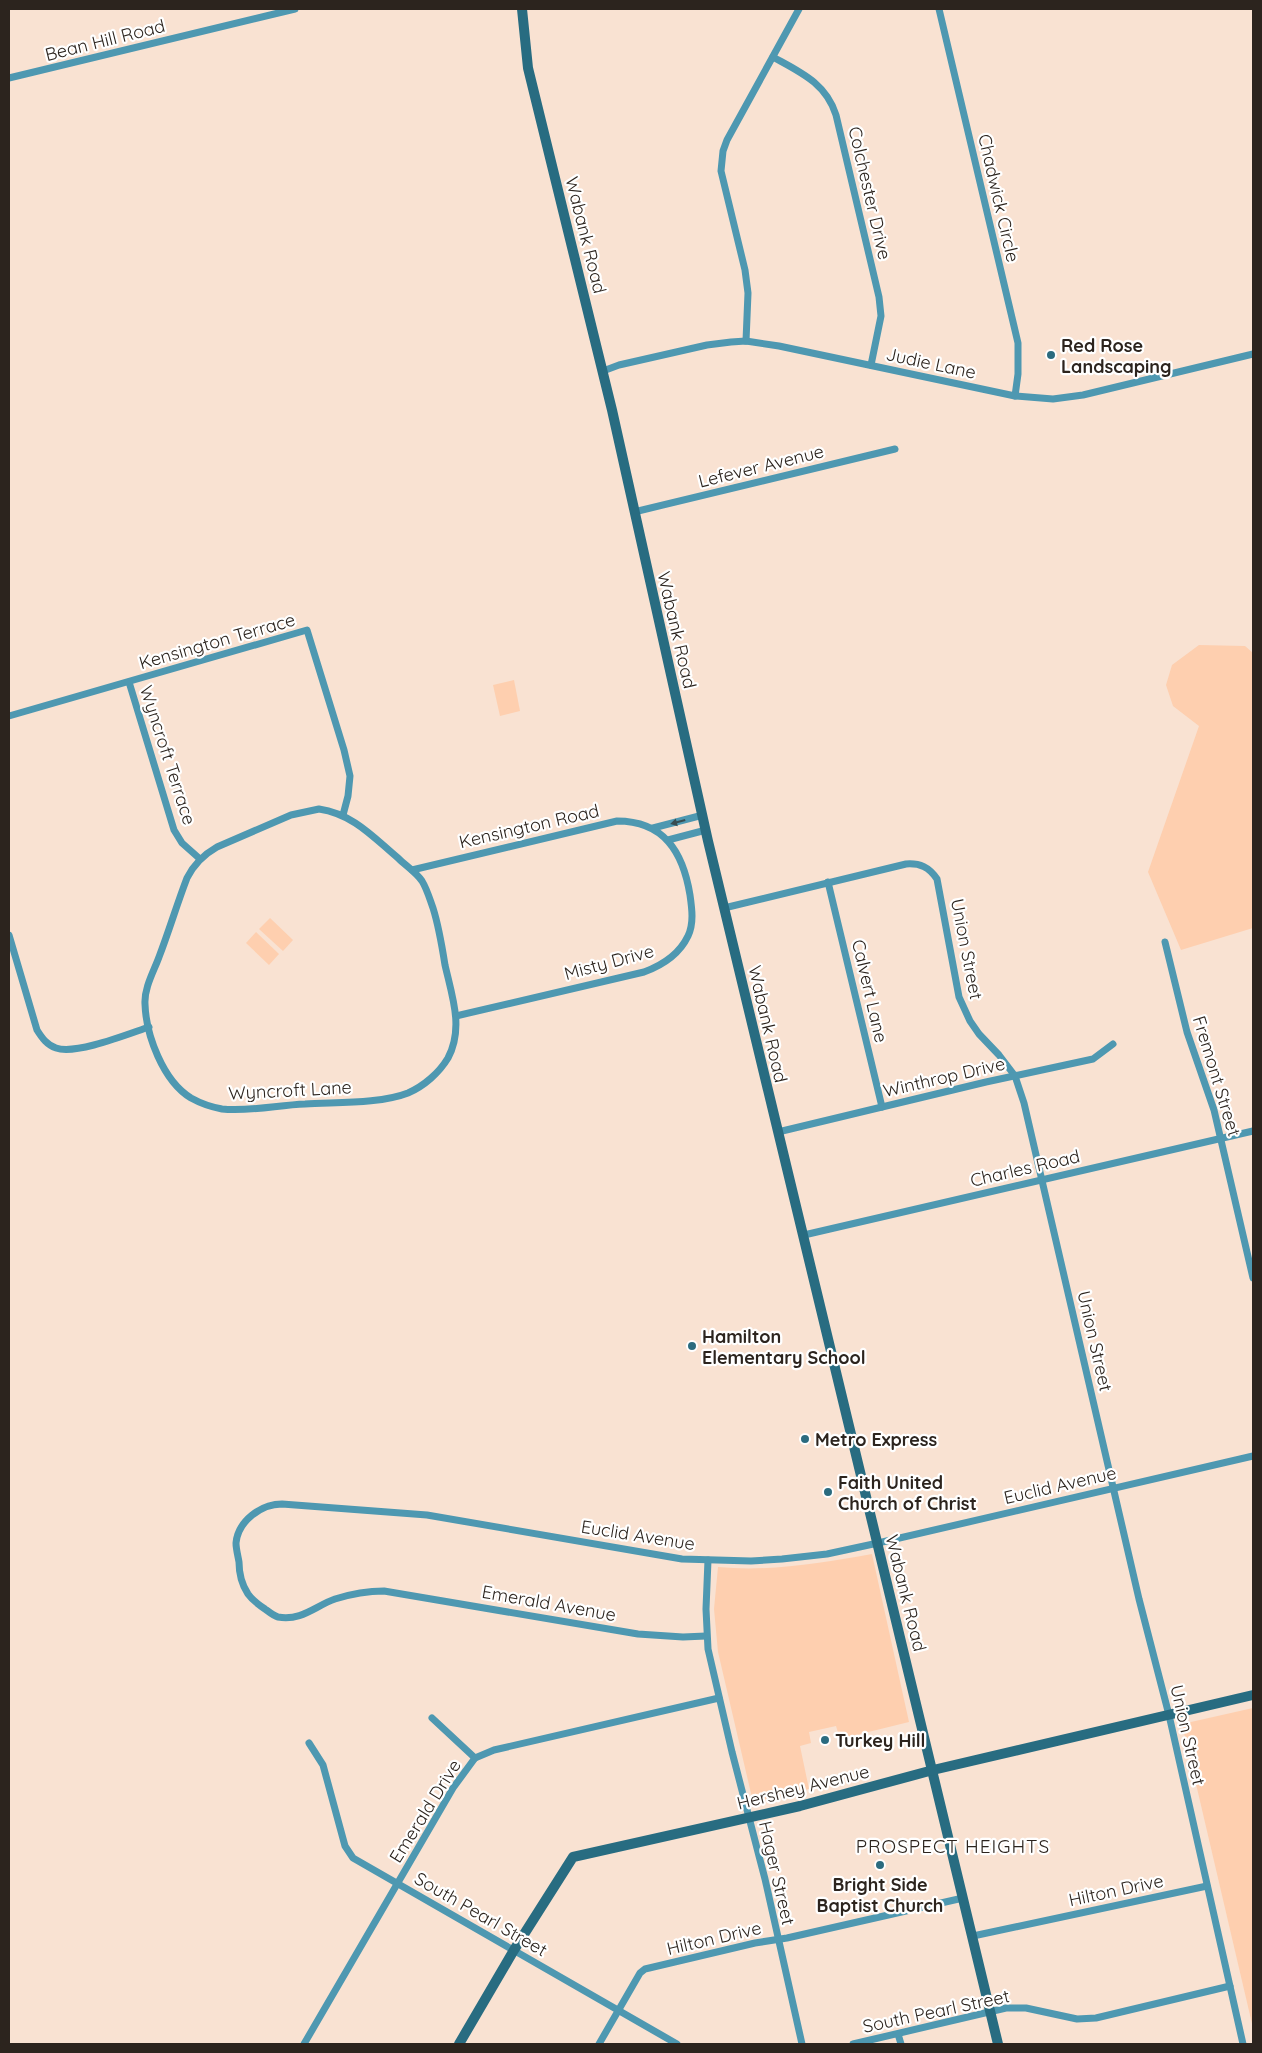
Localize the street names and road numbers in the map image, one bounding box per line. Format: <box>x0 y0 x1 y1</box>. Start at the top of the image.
street label: Bean Hill Road <box>43 14 167 66</box>
street label: Colchester Drive <box>843 124 897 262</box>
street label: Chadwick Circle <box>973 132 1025 264</box>
street label: Wabank Road <box>560 174 612 296</box>
street label: Judie Lane <box>884 342 978 384</box>
street label: Lefever Avenue <box>696 439 826 493</box>
street label: Wabank Road <box>652 569 702 691</box>
street label: Kensington Terrace <box>136 608 298 674</box>
street label: Wyncroft Terrace <box>135 682 201 828</box>
street label: Kensington Road <box>457 799 601 853</box>
street label: Union Street <box>946 897 988 1001</box>
street label: Calvert Lane <box>847 937 893 1045</box>
street label: Misty Drive <box>562 939 656 985</box>
street label: Wabank Road <box>743 963 793 1085</box>
street label: Fremont Street <box>1188 1013 1246 1139</box>
street label: Winthrop Drive <box>881 1052 1007 1102</box>
street label: Wyncroft Lane <box>228 1075 352 1105</box>
street label: Charles Road <box>968 1144 1082 1192</box>
street label: Union Street <box>1072 1288 1118 1394</box>
street label: Euclid Avenue <box>1001 1461 1119 1509</box>
street label: Euclid Avenue <box>579 1515 697 1555</box>
street label: Wabank Road <box>880 1532 932 1654</box>
street label: Emerald Avenue <box>480 1580 618 1626</box>
street label: Union Street <box>1165 1682 1211 1788</box>
street label: Emerald Drive <box>384 1755 466 1867</box>
street label: Hershey Avenue <box>734 1759 872 1815</box>
street label: Hager Street <box>754 1819 800 1927</box>
street label: South Pearl Street <box>411 1867 551 1961</box>
street label: Hilton Drive <box>1066 1869 1166 1911</box>
street label: Hilton Drive <box>664 1916 764 1960</box>
street label: South Pearl Street <box>861 1984 1011 2038</box>

